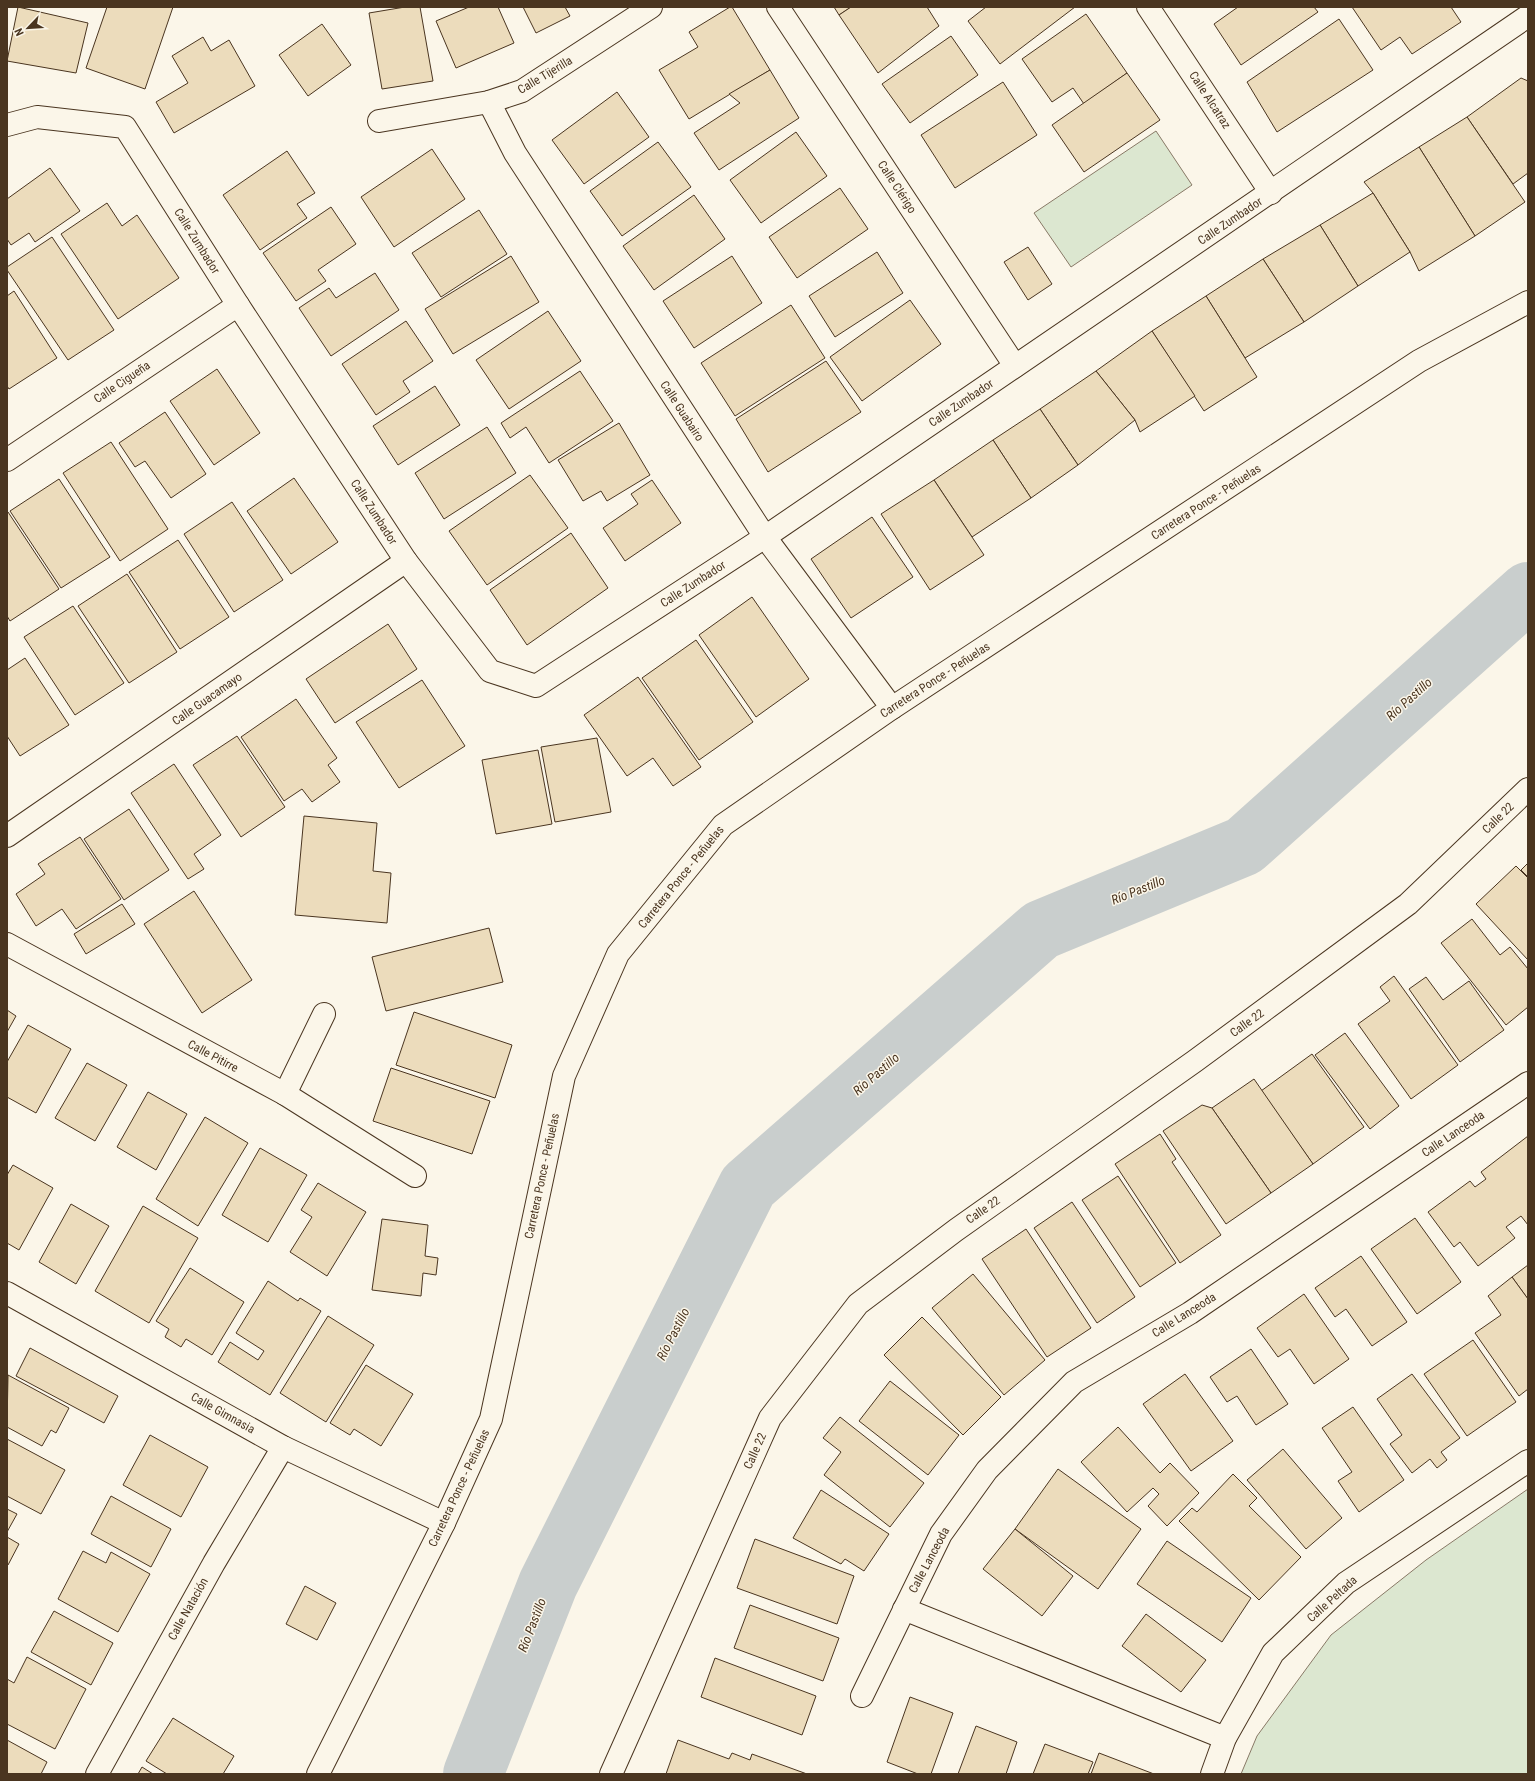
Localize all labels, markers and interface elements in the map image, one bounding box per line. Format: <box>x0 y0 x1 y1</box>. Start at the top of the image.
north arrow <box>8 8 48 48</box>
text: N <box>12 26 27 38</box>
street label: Calle Tijerilla <box>515 53 575 97</box>
street label: Calle Alcatraz <box>1186 69 1234 131</box>
street label: Calle Clérigo <box>875 158 919 216</box>
street label: Calle Zumbador <box>1195 194 1265 248</box>
street label: Calle Zumbador <box>171 206 223 277</box>
street label: Calle Cigueña <box>91 358 153 406</box>
street label: Calle Zumbador <box>926 376 996 430</box>
street label: Calle Guabairo <box>657 378 707 444</box>
street label: Carretera Ponce - Peñuelas <box>1149 461 1263 543</box>
street label: Calle Zumbador <box>348 477 400 547</box>
street label: Calle Zumbador <box>658 558 728 610</box>
street label: Carretera Ponce - Peñuelas <box>878 639 992 721</box>
street label: Calle Guacamayo <box>169 670 245 728</box>
water label: Río Pastillo <box>1383 675 1435 723</box>
street label: Calle 22 <box>1479 800 1517 836</box>
street label: Carretera Ponce - Peñuelas <box>635 823 727 931</box>
water label: Río Pastillo <box>1109 872 1167 908</box>
street label: Calle 22 <box>1227 1006 1267 1040</box>
street label: Calle Pitirre <box>185 1037 241 1075</box>
water label: Río Pastillo <box>850 1050 902 1098</box>
street label: Calle Lanceoda <box>1419 1108 1487 1160</box>
street label: Carretera Ponce - Peñuelas <box>522 1112 562 1240</box>
street label: Calle 22 <box>963 1193 1003 1227</box>
street label: Calle Lanceoda <box>1150 1290 1219 1340</box>
water label: Río Pastillo <box>654 1305 692 1363</box>
street label: Calle Gimnasia <box>189 1390 258 1436</box>
street label: Carretera Ponce - Peñuelas <box>426 1427 492 1549</box>
street label: Calle 22 <box>741 1431 769 1471</box>
street label: Calle Lanceoda <box>906 1524 952 1595</box>
street label: Calle Peltada <box>1304 1573 1360 1625</box>
street label: Calle Natación <box>165 1575 211 1643</box>
water label: Río Pastillo <box>515 1596 549 1654</box>

